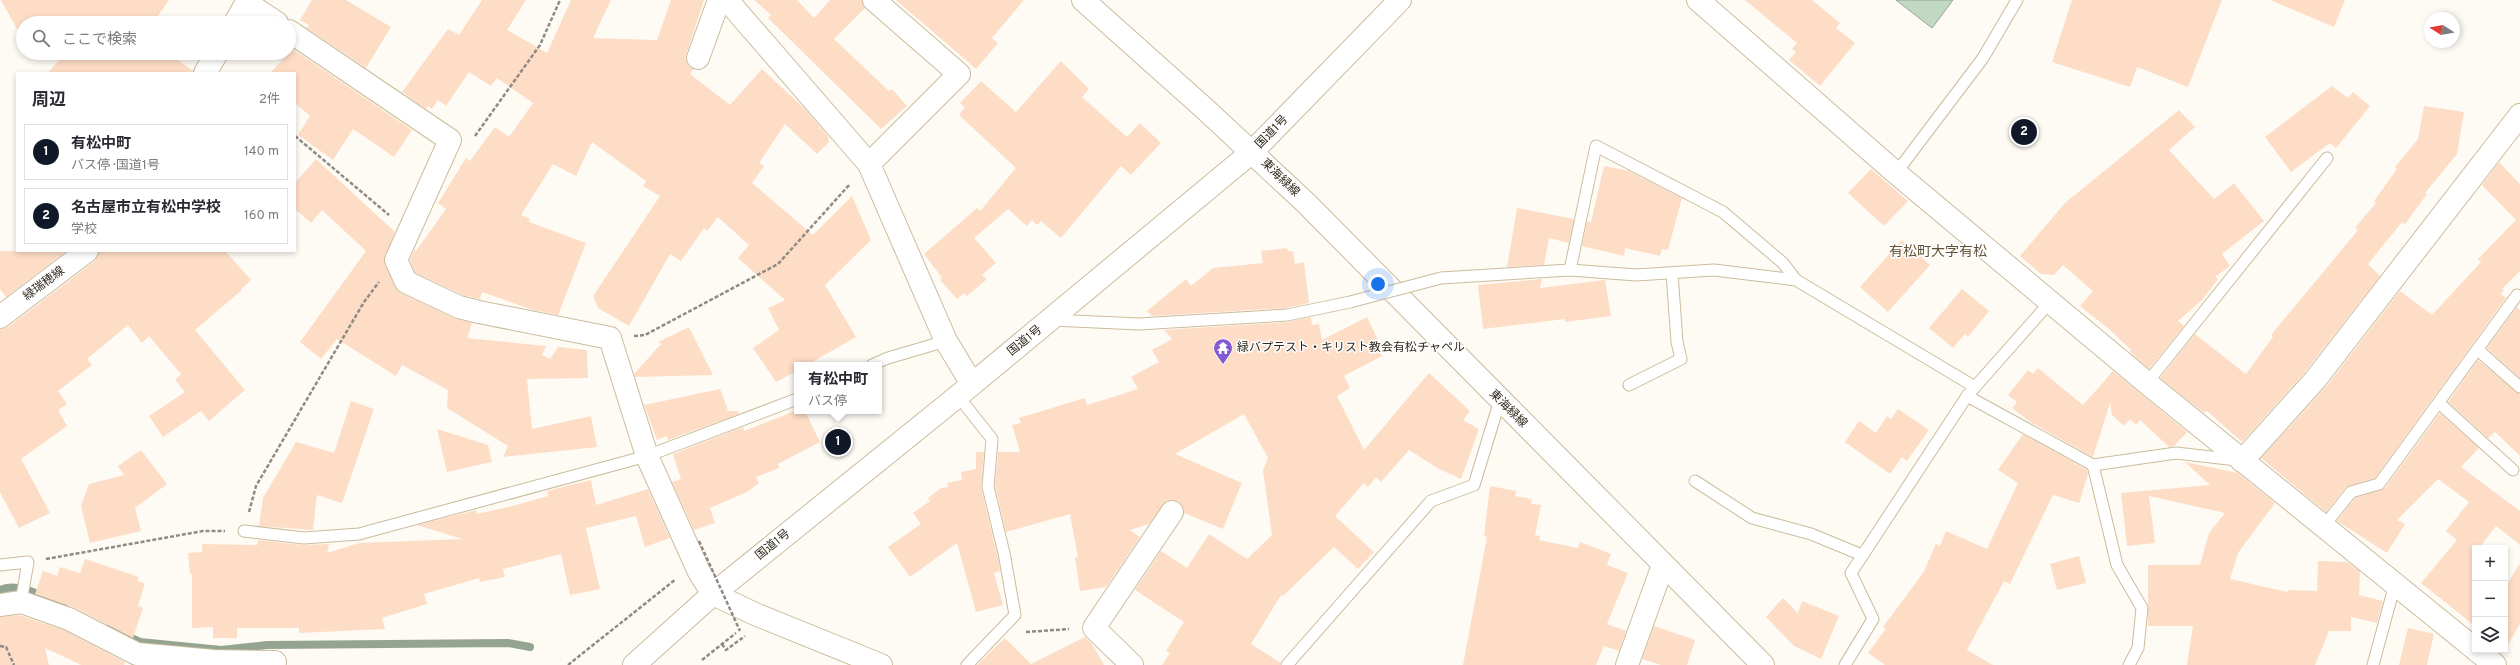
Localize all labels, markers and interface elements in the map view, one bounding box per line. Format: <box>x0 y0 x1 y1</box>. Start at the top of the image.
north arrow <box>2424 12 2460 48</box>
search box <box>16 16 296 60</box>
icon: search <box>30 27 52 49</box>
text: ここで検索 <box>62 31 137 50</box>
text: 周辺 <box>32 90 66 112</box>
text: 2件 <box>259 92 280 108</box>
street label: 国道1号 <box>1252 112 1292 152</box>
pin: 2 <box>2011 117 2037 147</box>
text: 有松中町 <box>71 135 131 154</box>
text: 1 <box>43 144 49 160</box>
text: 140 m <box>244 144 279 160</box>
street label: 東海緑線 <box>1257 156 1303 200</box>
text: バス停 · 国道1号 <box>71 158 160 174</box>
text: 名古屋市立有松中学校 <box>71 199 221 218</box>
text: 2 <box>42 208 50 224</box>
text: 160 m <box>244 208 279 224</box>
text: 学校 <box>71 222 97 238</box>
district label: 有松町大字有松 <box>1889 244 1987 261</box>
street label: 緑瑞穂線 <box>20 263 68 305</box>
your location <box>1368 274 1388 294</box>
street label: 国道1号 <box>1004 322 1046 360</box>
temple icon: 緑バプテスト・キリスト教会有松チャペル <box>1212 337 1234 365</box>
place label: 緑バプテスト・キリスト教会有松チャペル <box>1237 340 1465 356</box>
popup <box>794 362 882 414</box>
text: 有松中町 <box>808 371 868 390</box>
street label: 東海緑線 <box>1485 386 1531 432</box>
text: バス停 <box>808 394 847 410</box>
pin: 1 <box>825 427 851 457</box>
street label: 国道1号 <box>752 526 794 564</box>
map controls <box>2472 545 2508 653</box>
button: + <box>2472 545 2508 581</box>
button: − <box>2472 581 2508 617</box>
button: layers <box>2472 617 2508 653</box>

